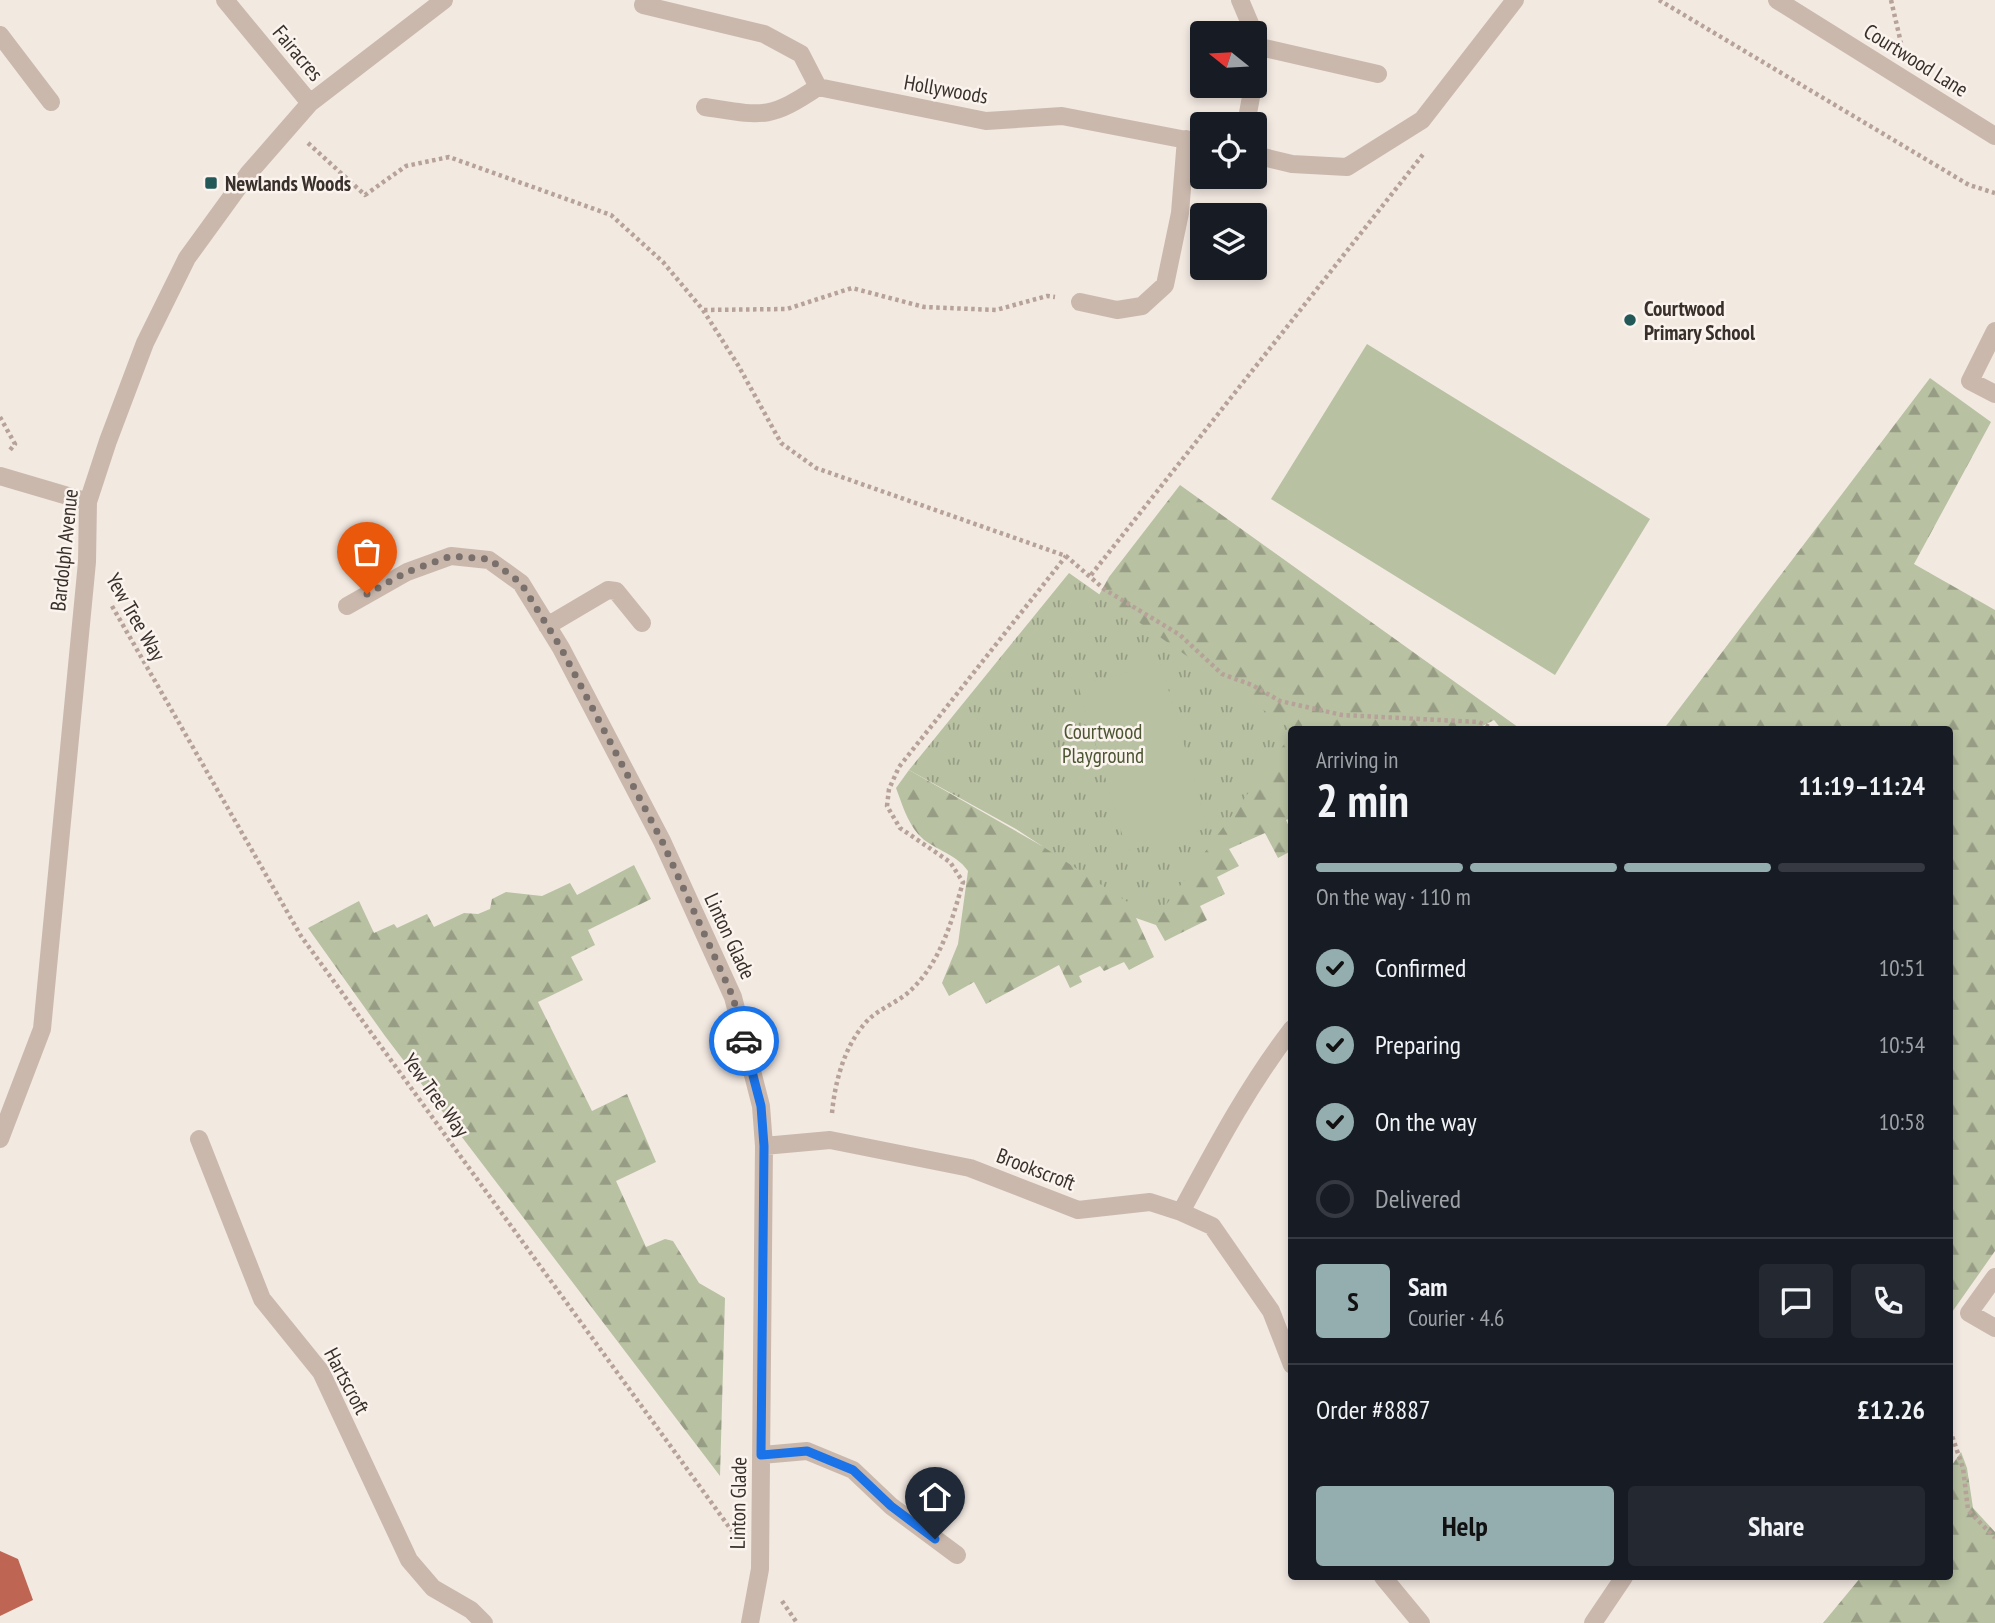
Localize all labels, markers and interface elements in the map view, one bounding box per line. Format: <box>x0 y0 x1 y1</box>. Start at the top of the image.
street label: Courtwood Lane <box>1859 17 1973 103</box>
street label: Fairacres <box>267 20 329 86</box>
north arrow <box>1190 21 1267 98</box>
map controls <box>1190 21 1267 280</box>
street label: Hollywoods <box>902 68 990 110</box>
button: locate <box>1190 112 1267 189</box>
place label: Newlands Woods <box>225 170 351 197</box>
marker: Newlands Woods <box>203 175 219 191</box>
button: layers <box>1190 203 1267 280</box>
place label: Courtwood Primary School <box>1644 295 1756 346</box>
marker: Courtwood Primary School <box>1622 312 1638 328</box>
street label: Bardolph Avenue <box>44 488 84 612</box>
pin <box>337 522 397 594</box>
icon: bag <box>348 533 386 571</box>
street label: Yew Tree Way <box>100 568 172 666</box>
park label: Courtwood Playground <box>1062 718 1144 769</box>
text: Arriving in <box>1316 745 1398 774</box>
text: 11:19–11:24 <box>1798 769 1925 802</box>
text: 2 min <box>1316 770 1409 830</box>
text: On the way · 110 m <box>1316 882 1471 911</box>
street label: Linton Glade <box>698 888 762 984</box>
icon: check <box>1316 949 1354 987</box>
text: Confirmed <box>1375 951 1466 984</box>
text: 10:51 <box>1879 953 1925 982</box>
courier <box>709 1006 779 1076</box>
icon: car <box>725 1022 763 1060</box>
icon: check <box>1316 1026 1354 1064</box>
text: Preparing <box>1375 1028 1461 1061</box>
text: 10:54 <box>1879 1030 1925 1059</box>
street label: Yew Tree Way <box>397 1048 475 1142</box>
icon: check <box>1316 1103 1354 1141</box>
text: On the way <box>1375 1105 1477 1138</box>
text: 10:58 <box>1879 1107 1925 1136</box>
street label: Brookscroft <box>993 1142 1079 1196</box>
text: Delivered <box>1375 1182 1461 1215</box>
button: chat <box>1759 1264 1833 1338</box>
button: phone <box>1851 1264 1925 1338</box>
text: Sam <box>1408 1270 1447 1303</box>
text: S <box>1347 1285 1359 1318</box>
text: Courier · 4.6 <box>1408 1303 1504 1332</box>
street label: Hartscroft <box>318 1343 376 1419</box>
text: Order #8887 <box>1316 1393 1431 1426</box>
text: £12.26 <box>1857 1393 1925 1426</box>
street label: Linton Glade <box>724 1457 752 1549</box>
pin <box>905 1467 965 1539</box>
icon: home <box>916 1478 954 1516</box>
button: Help <box>1316 1486 1614 1566</box>
button: Share <box>1628 1486 1925 1566</box>

